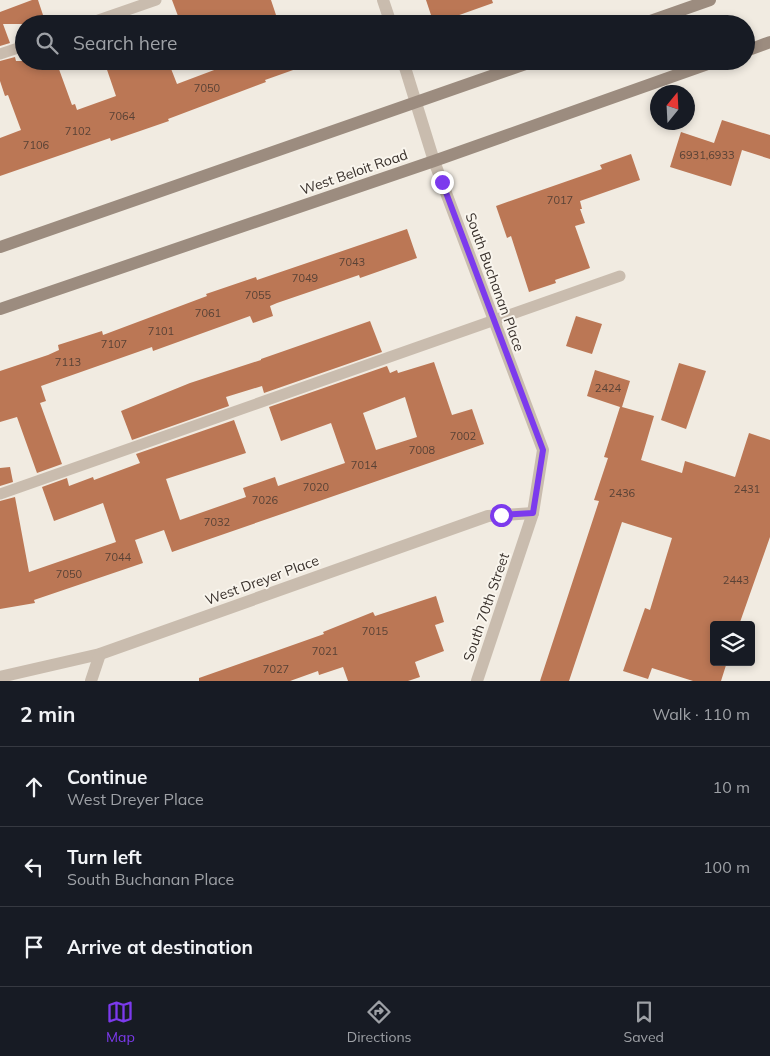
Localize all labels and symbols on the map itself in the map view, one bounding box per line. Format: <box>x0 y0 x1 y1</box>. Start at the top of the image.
house number: 7050 <box>194 81 221 95</box>
north arrow <box>650 85 695 130</box>
house number: 7064 <box>109 109 136 123</box>
house number: 7102 <box>65 124 92 138</box>
house number: 7106 <box>23 138 50 152</box>
street label: West Beloit Road <box>298 145 410 199</box>
house number: 6931,6933 <box>679 148 735 162</box>
route end <box>431 171 454 194</box>
house number: 7017 <box>547 193 573 207</box>
street label: South Buchanan Place <box>462 210 528 354</box>
house number: 7043 <box>339 255 365 269</box>
house number: 7049 <box>292 271 318 285</box>
house number: 7055 <box>245 288 272 302</box>
house number: 7061 <box>195 306 221 320</box>
house number: 7101 <box>148 324 174 338</box>
house number: 7107 <box>101 337 127 351</box>
house number: 7113 <box>55 355 81 369</box>
house number: 2424 <box>595 381 622 395</box>
house number: 7002 <box>450 429 477 443</box>
house number: 7008 <box>409 443 436 457</box>
house number: 7014 <box>351 458 378 472</box>
house number: 7020 <box>303 480 330 494</box>
house number: 2431 <box>734 482 760 496</box>
house number: 2436 <box>609 486 636 500</box>
house number: 7026 <box>252 493 279 507</box>
route start <box>490 504 513 527</box>
house number: 7032 <box>204 515 231 529</box>
house number: 7044 <box>105 550 132 564</box>
street label: South 70th Street <box>459 550 513 664</box>
street label: West Dreyer Place <box>203 551 321 609</box>
house number: 7050 <box>56 567 83 581</box>
house number: 2443 <box>723 573 749 587</box>
house number: 7015 <box>362 624 389 638</box>
house number: 7021 <box>312 644 338 658</box>
house number: 7027 <box>263 662 289 676</box>

